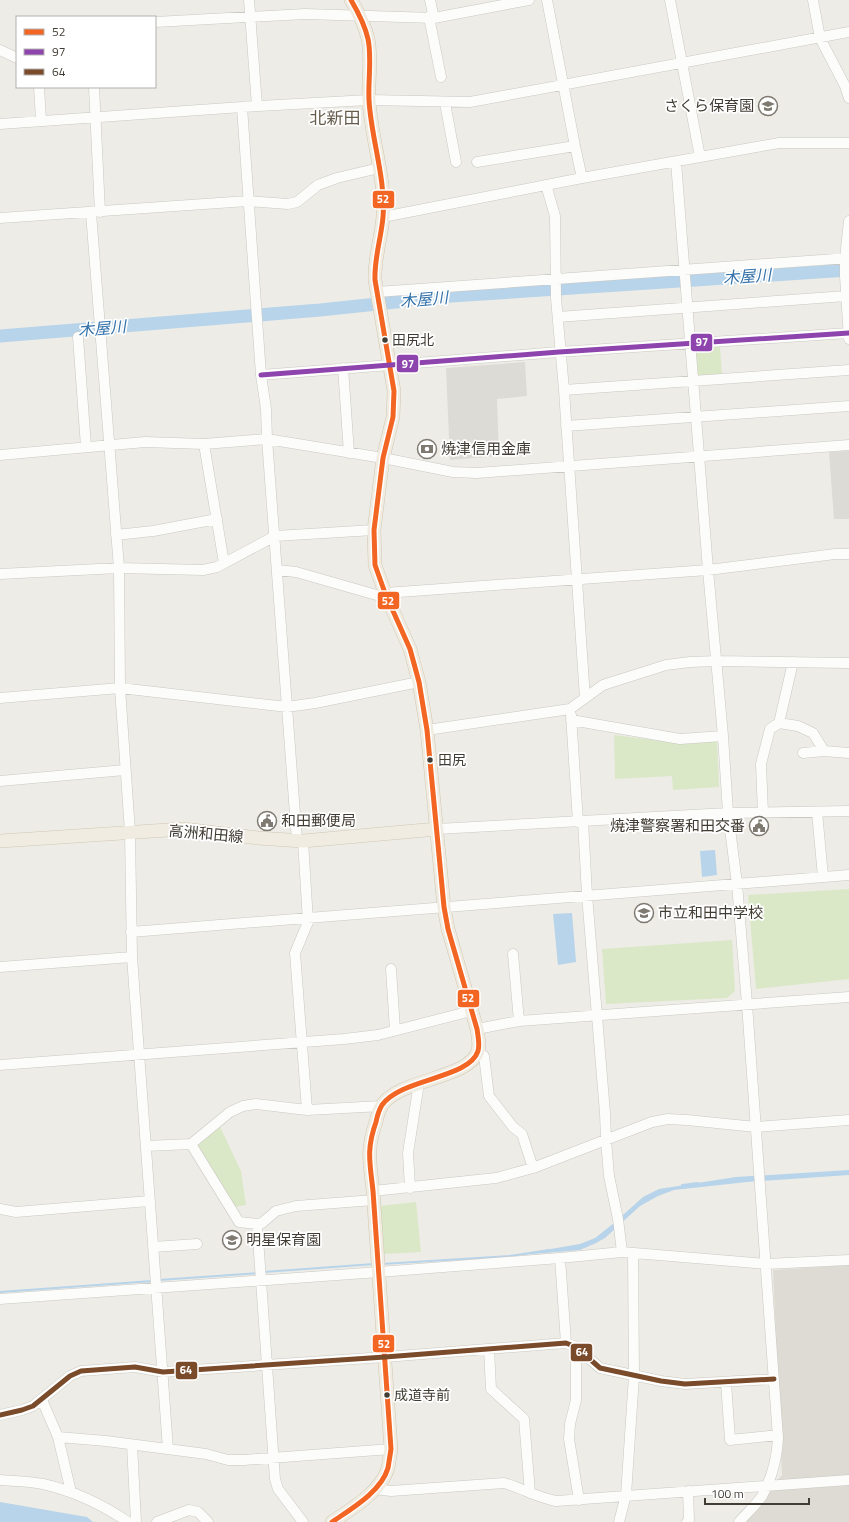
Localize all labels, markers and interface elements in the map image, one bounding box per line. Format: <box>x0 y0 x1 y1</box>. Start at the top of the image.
legend <box>16 16 156 88</box>
text: 52 <box>52 22 65 41</box>
text: 97 <box>52 42 65 61</box>
text: 64 <box>52 62 66 81</box>
place label: さくら保育園 <box>664 94 754 117</box>
school or university icon: さくら保育園 <box>757 95 779 117</box>
district label: 北新田 <box>310 105 361 131</box>
line badge: 52 <box>372 190 395 209</box>
text: 52 <box>377 191 389 207</box>
water label: 木屋川 <box>722 262 774 290</box>
water label: 木屋川 <box>399 285 451 313</box>
water label: 木屋川 <box>77 314 129 342</box>
place label: 田尻北 <box>392 329 434 350</box>
line badge: 97 <box>690 333 713 352</box>
text: 97 <box>696 334 708 350</box>
marker: 田尻北 <box>380 335 390 345</box>
line badge: 97 <box>396 354 419 373</box>
text: 97 <box>402 356 414 372</box>
place label: 焼津信用金庫 <box>441 437 531 460</box>
bank icon: 焼津信用金庫 <box>416 438 438 460</box>
line badge: 52 <box>377 591 400 610</box>
text: 52 <box>382 593 394 609</box>
place label: 田尻 <box>438 749 466 770</box>
marker: 田尻 <box>425 755 435 765</box>
place label: 和田郵便局 <box>281 809 356 832</box>
public building icon: 和田郵便局 <box>256 810 278 832</box>
place label: 焼津警察署和田交番 <box>610 814 745 837</box>
public building icon: 焼津警察署和田交番 <box>748 815 770 837</box>
street label: 高洲和田線 <box>168 819 244 848</box>
place label: 市立和田中学校 <box>658 901 763 924</box>
school or university icon: 市立和田中学校 <box>633 902 655 924</box>
line badge: 52 <box>457 989 480 1008</box>
text: 52 <box>462 990 474 1006</box>
place label: 明星保育園 <box>246 1228 321 1251</box>
school or university icon: 明星保育園 <box>221 1229 243 1251</box>
line badge: 52 <box>372 1334 395 1353</box>
text: 52 <box>378 1336 390 1352</box>
line badge: 64 <box>570 1343 593 1362</box>
text: 64 <box>576 1344 588 1360</box>
line badge: 64 <box>175 1361 198 1380</box>
text: 64 <box>180 1362 192 1378</box>
place label: 成道寺前 <box>394 1384 450 1405</box>
marker: 成道寺前 <box>382 1390 392 1400</box>
scale bar <box>705 1480 809 1506</box>
text: 100 m <box>711 1484 744 1503</box>

